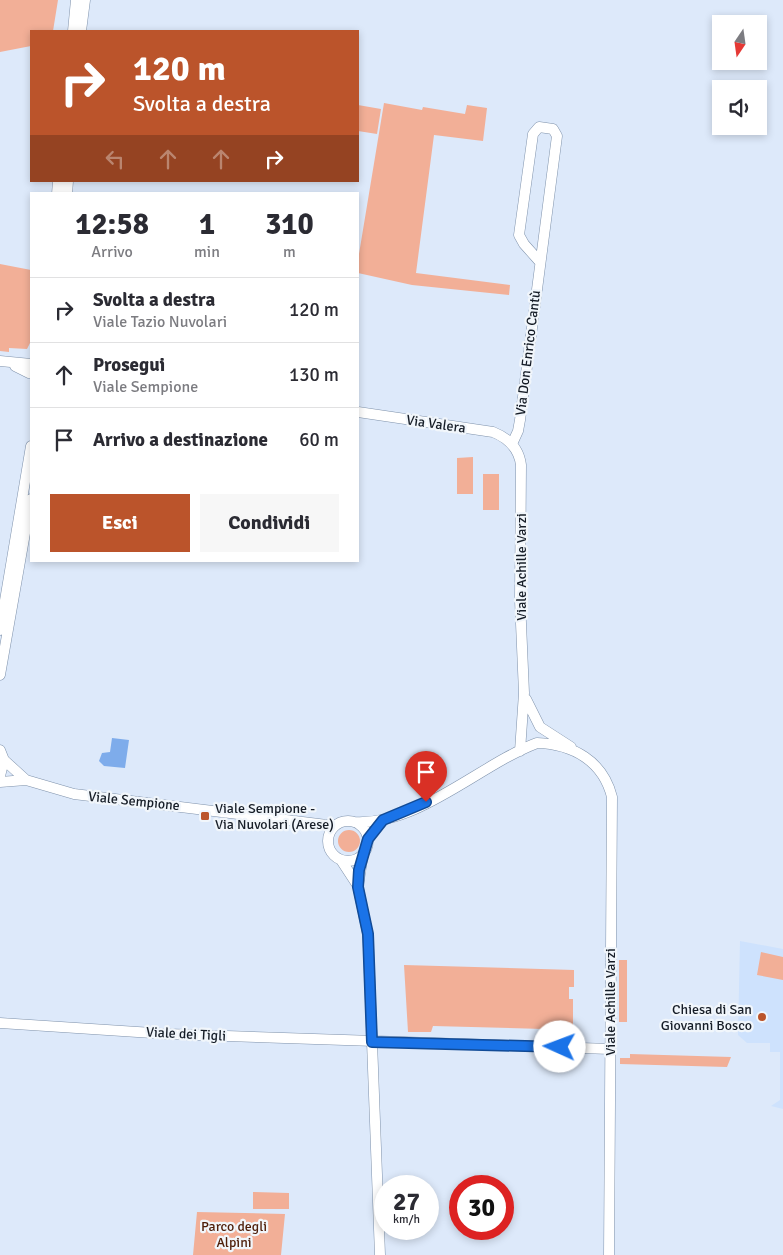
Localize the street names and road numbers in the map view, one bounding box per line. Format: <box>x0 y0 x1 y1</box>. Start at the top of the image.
street label: Via Don Enrico Cantù <box>512 289 544 417</box>
street label: Via Valera <box>405 411 467 437</box>
street label: Viale Achille Varzi <box>513 513 530 621</box>
street label: Viale Sempione <box>87 788 181 814</box>
street label: Viale Achille Varzi <box>602 948 619 1056</box>
street label: Viale dei Tigli <box>146 1023 226 1045</box>

